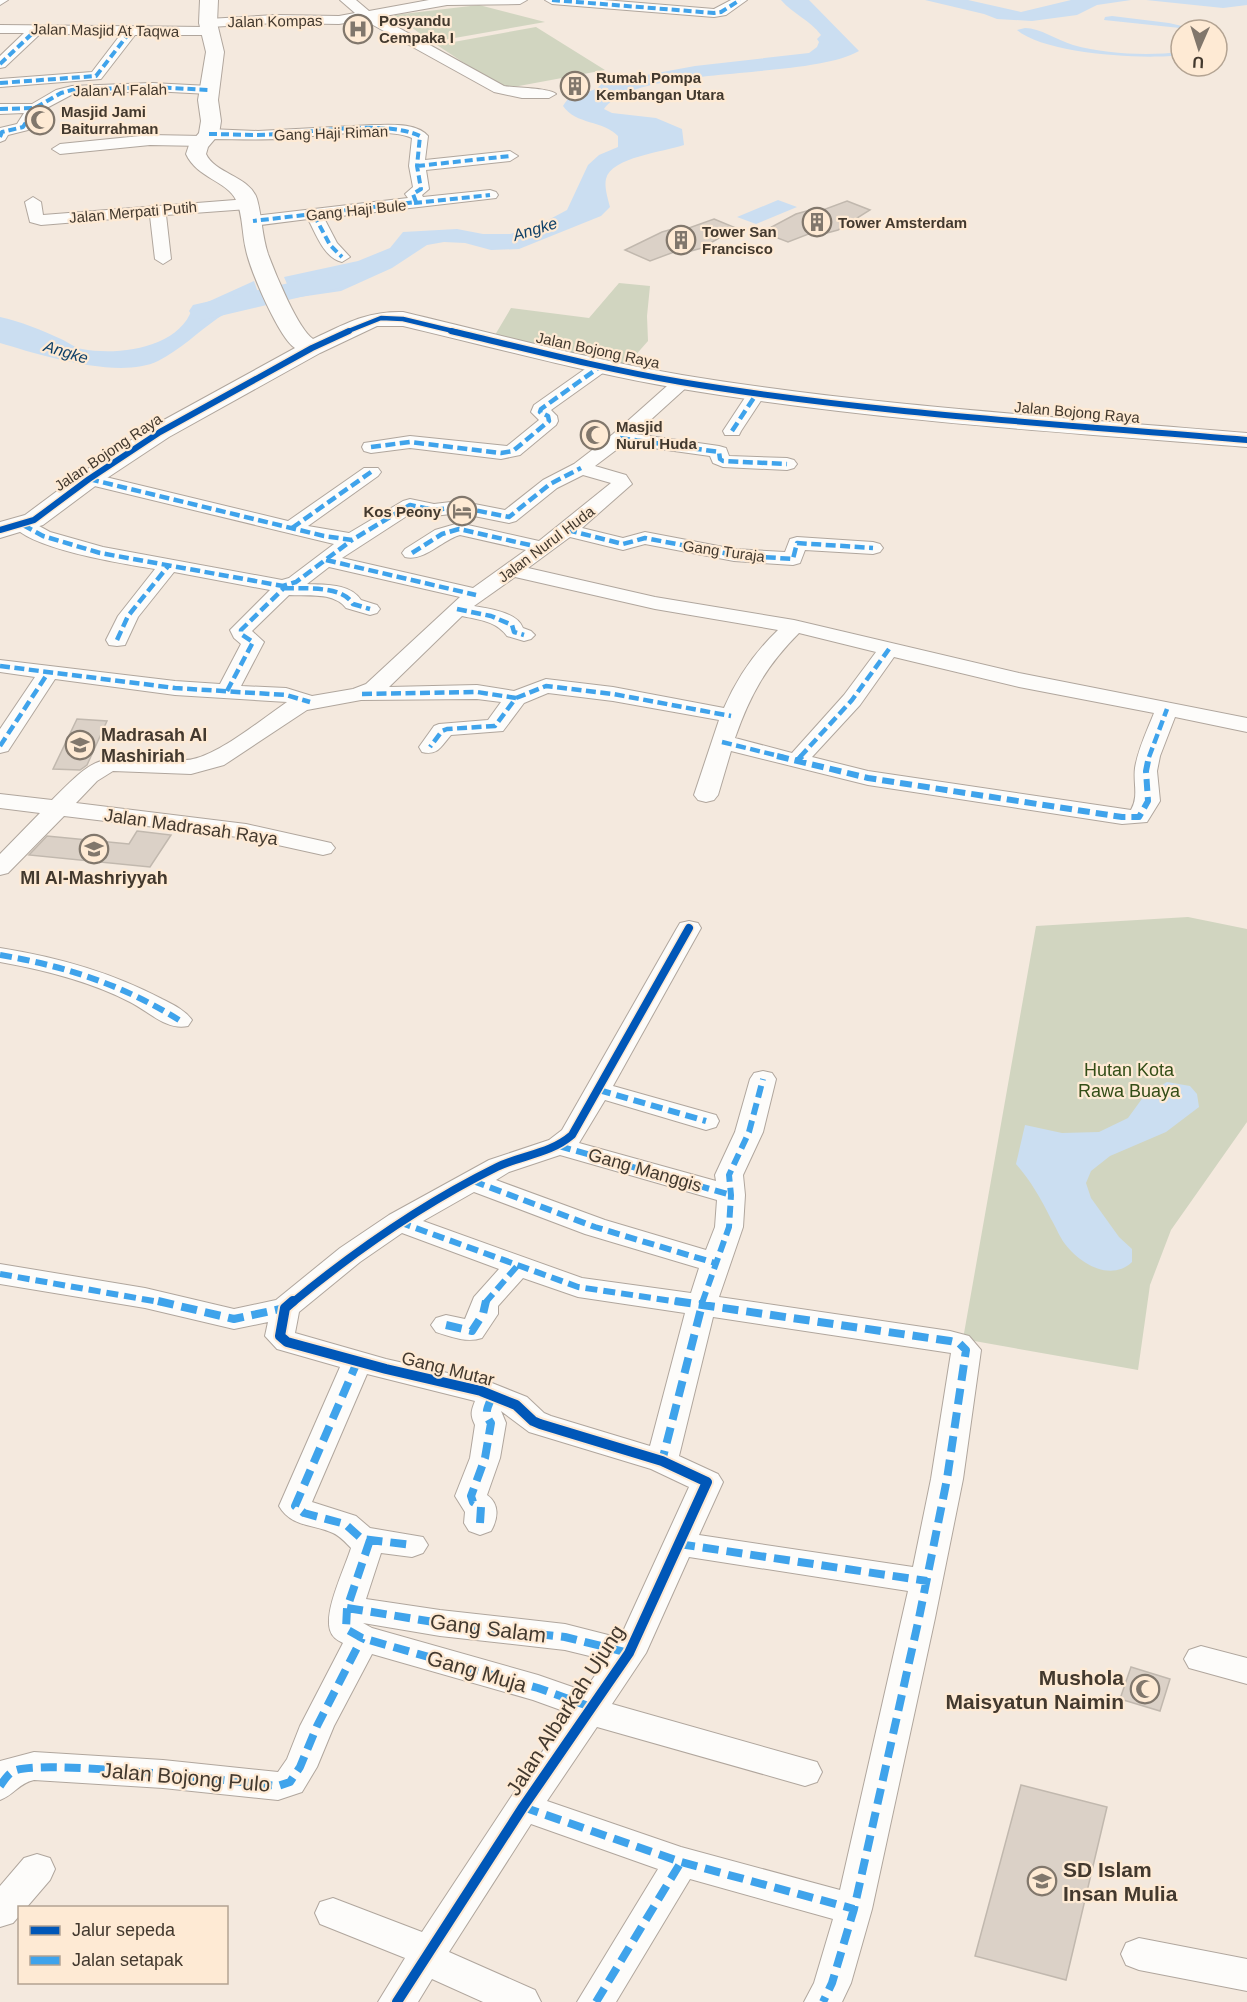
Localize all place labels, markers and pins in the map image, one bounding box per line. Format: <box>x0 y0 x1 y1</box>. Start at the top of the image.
place label: Posyandu Cempaka I <box>379 12 454 46</box>
hospital icon: Posyandu Cempaka I <box>342 13 374 45</box>
place label: Rumah Pompa Kembangan Utara <box>596 69 725 103</box>
building icon: Rumah Pompa Kembangan Utara <box>559 70 591 102</box>
place label: Masjid Jami Baiturrahman <box>61 103 159 137</box>
mosque icon: Masjid Jami Baiturrahman <box>24 104 56 136</box>
building icon: Tower Amsterdam <box>801 206 833 238</box>
place label: Tower Amsterdam <box>838 214 967 231</box>
place label: Tower San Francisco <box>702 223 777 257</box>
building icon: Tower San Francisco <box>665 224 697 256</box>
place label: Masjid Nurul Huda <box>616 418 697 452</box>
mosque icon: Masjid Nurul Huda <box>579 419 611 451</box>
hotel icon: Kos Peony <box>446 495 478 527</box>
place label: Kos Peony <box>363 503 442 520</box>
place label: Madrasah Al Mashiriah <box>101 725 207 766</box>
school or university icon: Madrasah Al Mashiriah <box>64 729 96 761</box>
school or university icon: MI Al-Mashriyyah <box>78 833 110 865</box>
place label: MI Al-Mashriyyah <box>20 868 168 888</box>
place label: Mushola Maisyatun Naimin <box>945 1666 1124 1713</box>
mosque icon: Mushola Maisyatun Naimin <box>1129 1673 1161 1705</box>
place label: SD Islam Insan Mulia <box>1063 1858 1178 1905</box>
school or university icon: SD Islam Insan Mulia <box>1026 1865 1058 1897</box>

